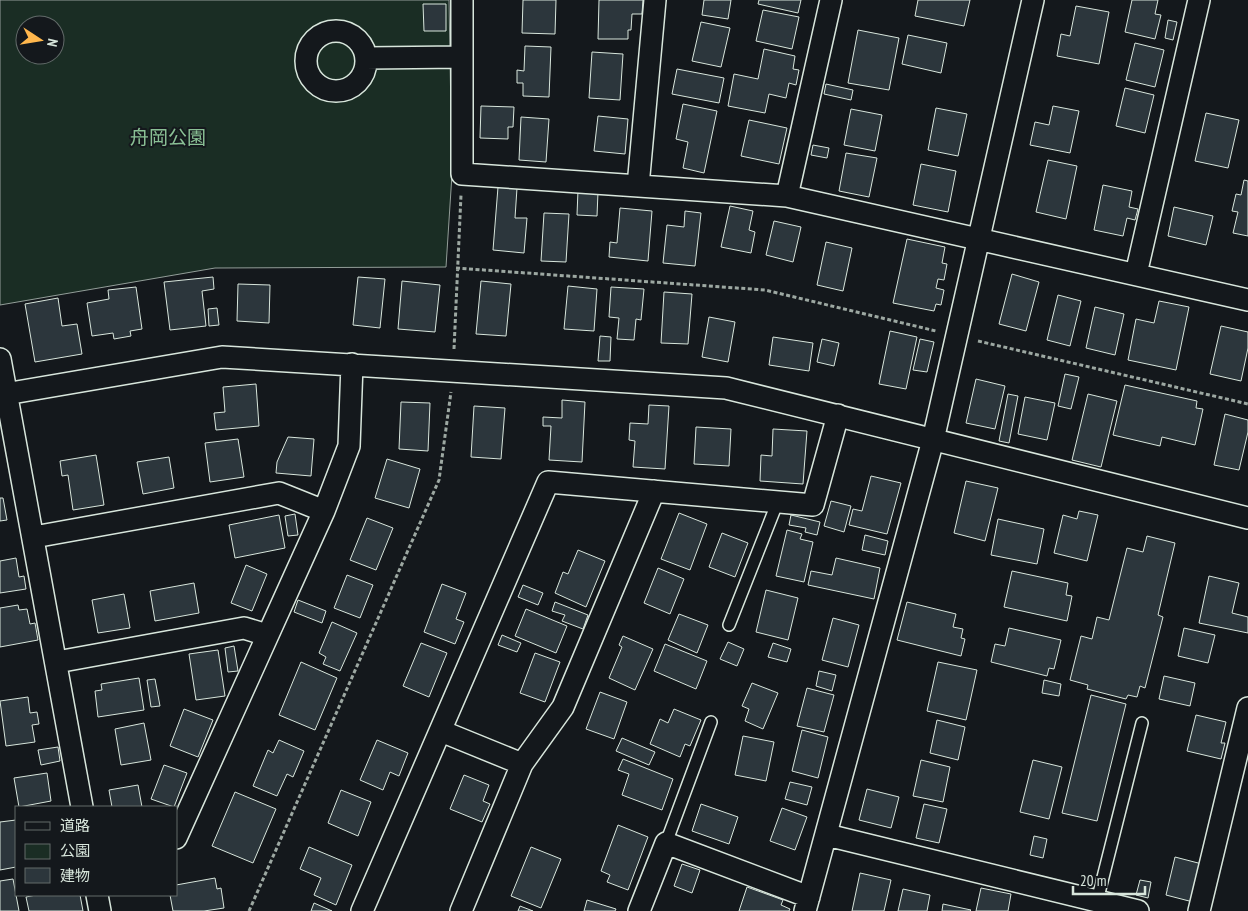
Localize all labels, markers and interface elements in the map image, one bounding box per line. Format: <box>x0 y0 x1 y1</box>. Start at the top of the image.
north arrow <box>15 15 65 65</box>
text: N <box>43 37 62 48</box>
park label: 舟岡公園 <box>130 125 206 149</box>
legend <box>15 806 178 896</box>
text: 道路 <box>60 816 90 835</box>
text: 公園 <box>60 841 90 860</box>
scale bar <box>1073 864 1146 896</box>
text: 建物 <box>60 866 90 885</box>
text: 20 m <box>1080 871 1106 890</box>

